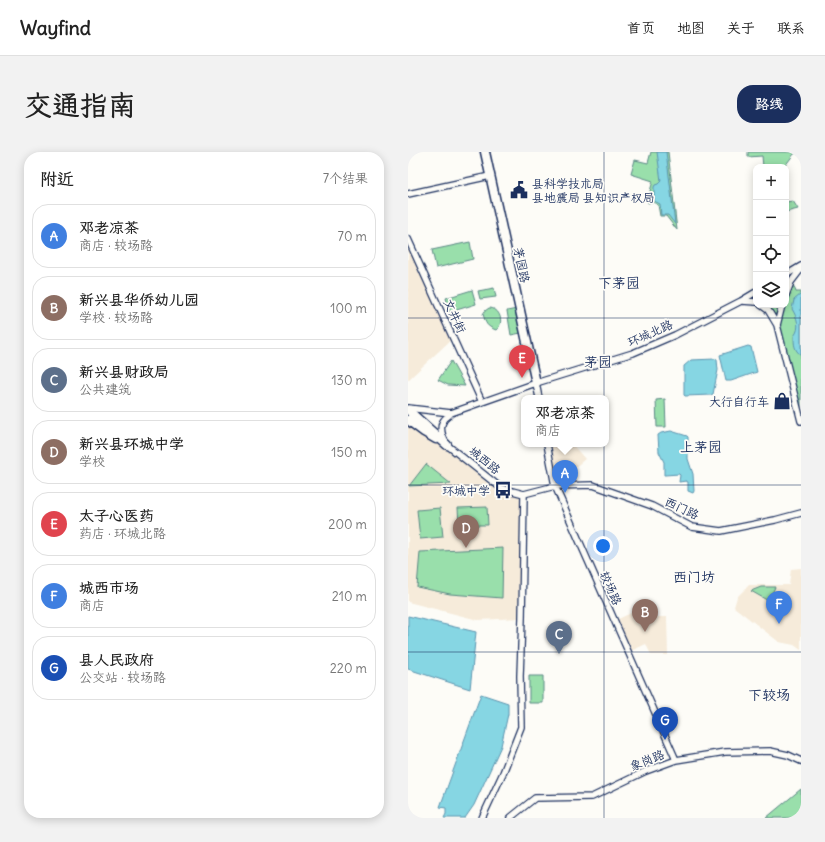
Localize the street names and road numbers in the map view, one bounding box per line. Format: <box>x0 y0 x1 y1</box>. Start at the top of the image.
street label: 茅园路 <box>511 246 533 284</box>
street label: 文井街 <box>441 297 469 335</box>
street label: 环城北路 <box>625 316 675 350</box>
street label: 城西路 <box>466 443 504 477</box>
street label: 西门路 <box>663 494 701 522</box>
street label: 较场路 <box>597 568 625 608</box>
street label: 象岗路 <box>627 746 667 774</box>

